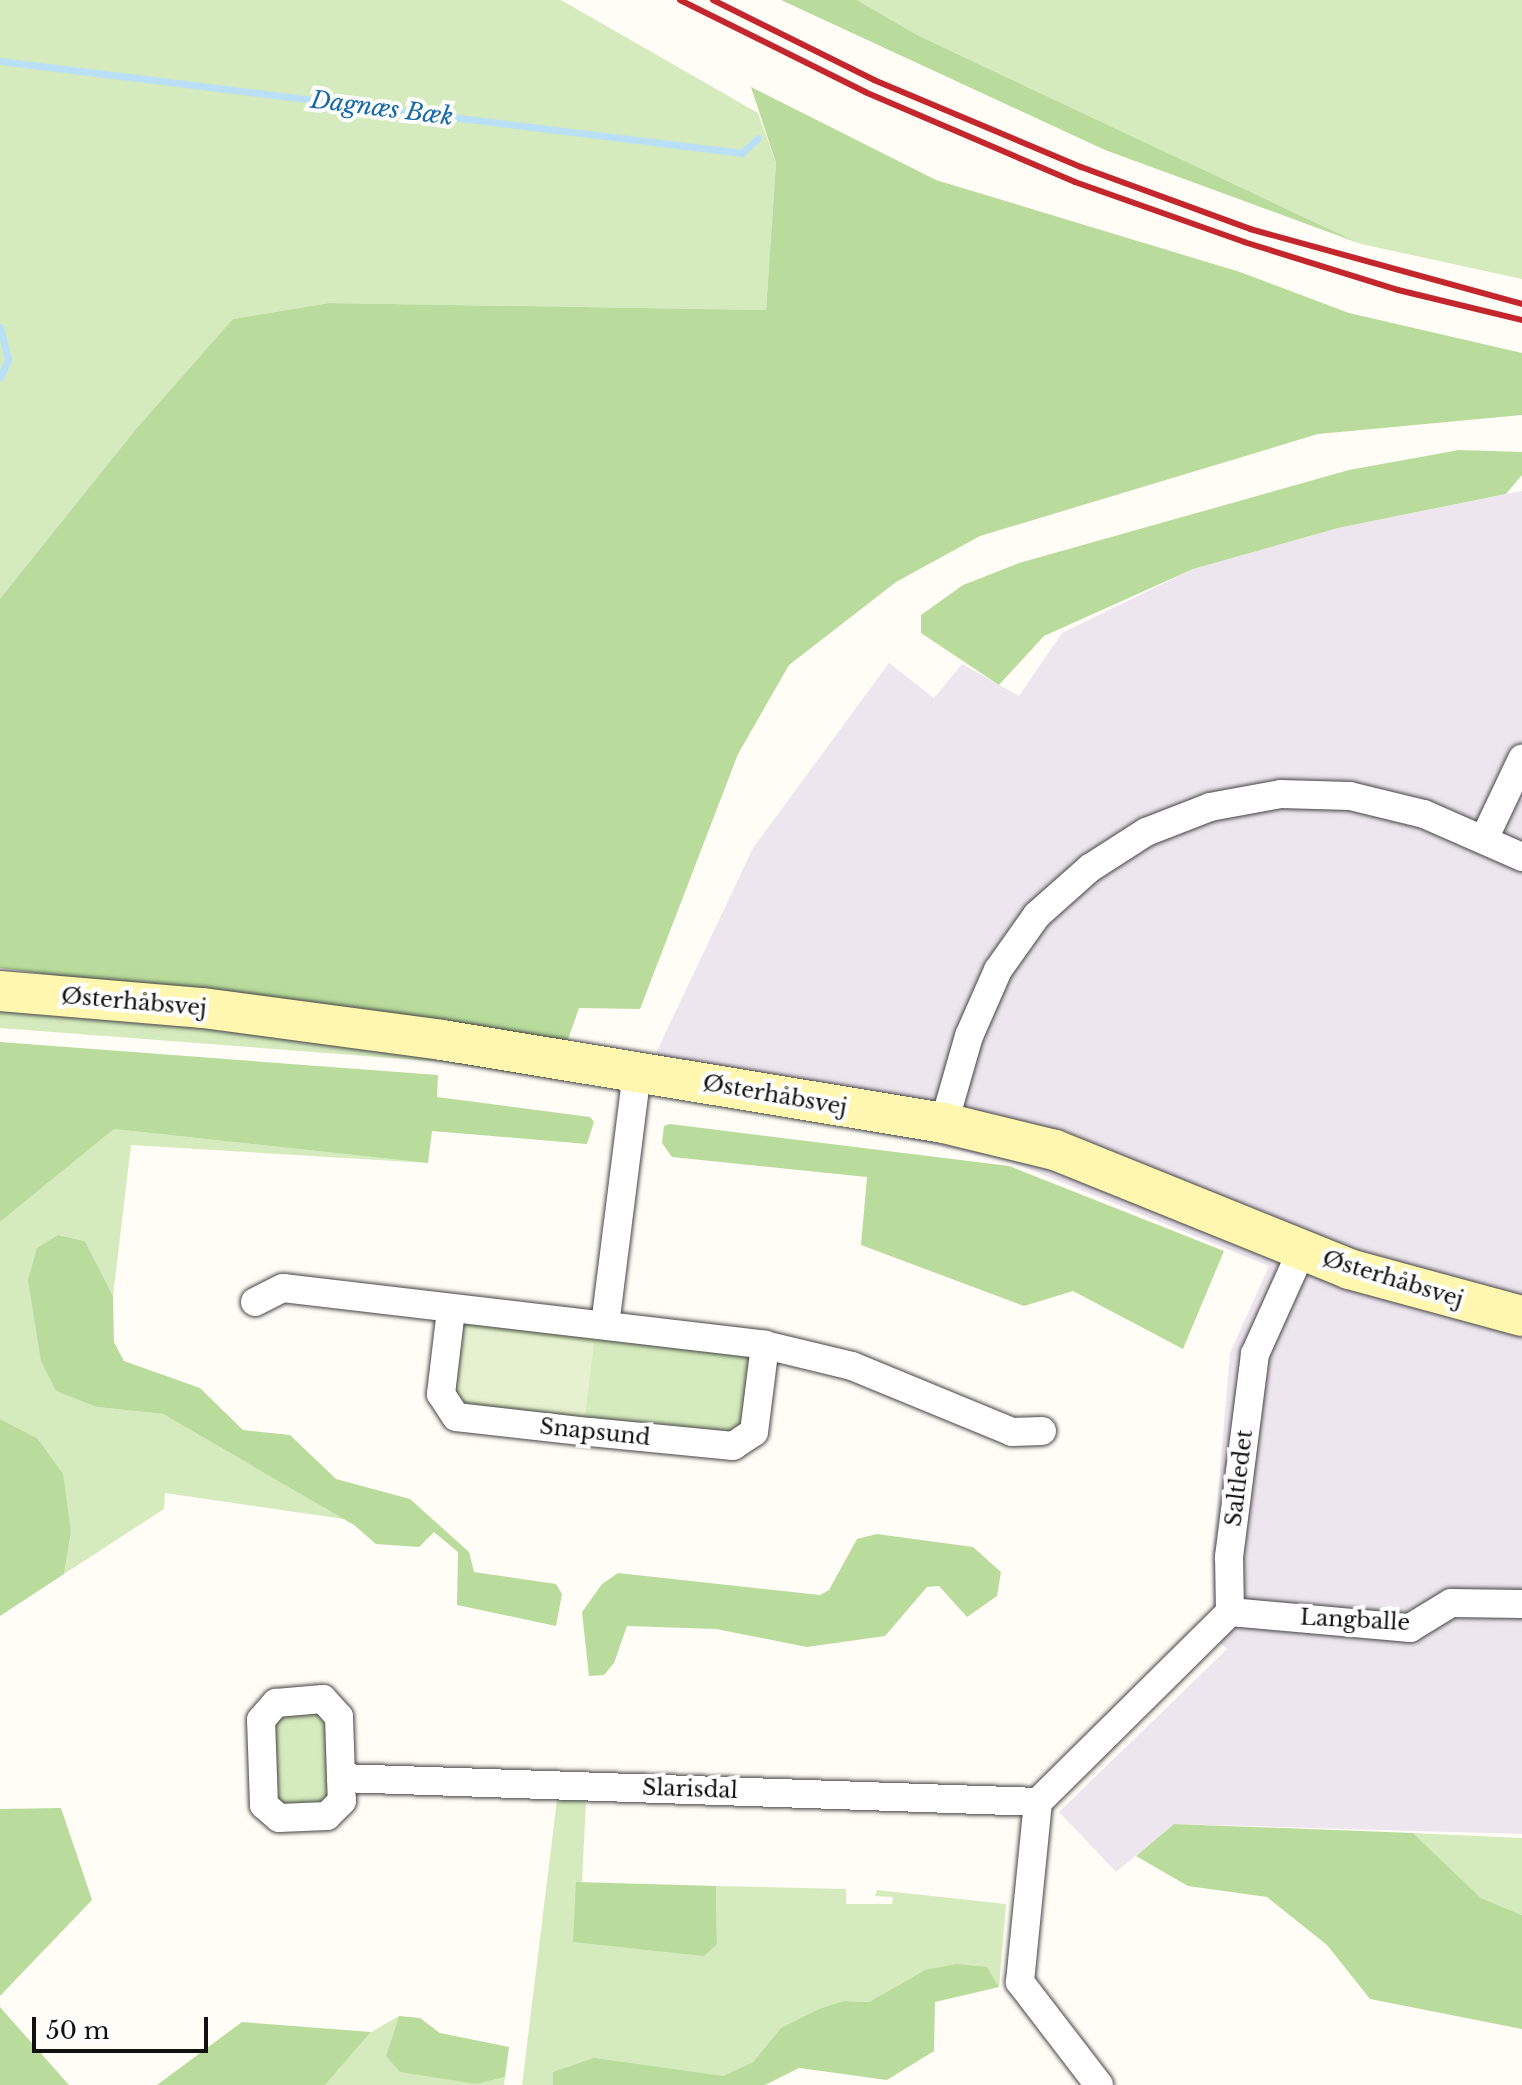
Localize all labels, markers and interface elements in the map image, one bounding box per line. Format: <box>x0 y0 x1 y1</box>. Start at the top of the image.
water label: Dagnæs Bæk <box>309 85 455 131</box>
street label: Østerhåbsvej <box>60 982 208 1022</box>
street label: Østerhåbsvej <box>701 1069 849 1121</box>
street label: Østerhåbsvej <box>1319 1245 1467 1313</box>
street label: Snapsund <box>538 1413 652 1451</box>
street label: Saltledet <box>1220 1428 1258 1528</box>
street label: Langballe <box>1299 1604 1411 1636</box>
street label: Slarisdal <box>642 1774 738 1804</box>
scale bar <box>36 2001 212 2051</box>
text: 50 m <box>46 2016 109 2045</box>

